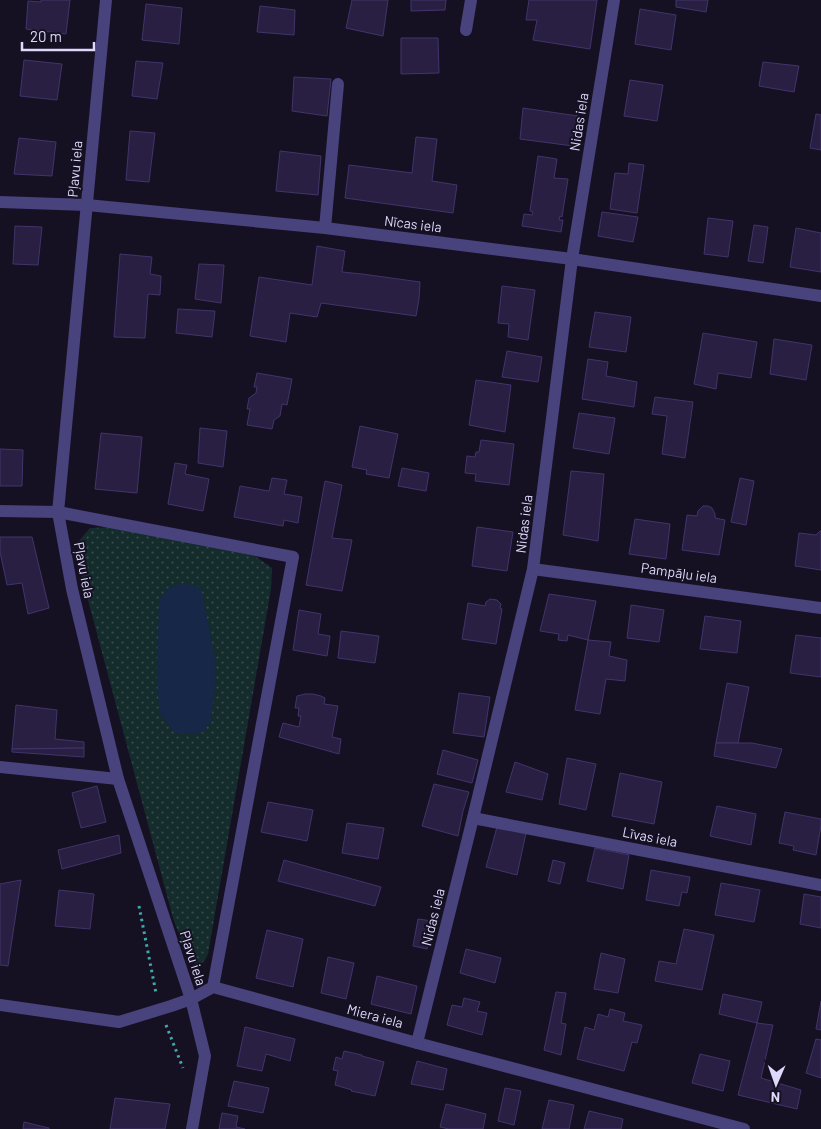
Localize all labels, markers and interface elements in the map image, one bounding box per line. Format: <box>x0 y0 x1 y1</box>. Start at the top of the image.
scale bar <box>22 20 95 52</box>
text: 20 m <box>30 27 62 45</box>
street label: Nidas iela <box>566 92 591 152</box>
street label: Pļavu iela <box>64 140 85 198</box>
street label: Nīcas iela <box>383 212 443 235</box>
street label: Nidas iela <box>511 494 536 554</box>
street label: Pļavu iela <box>71 540 98 599</box>
street label: Pampāļu iela <box>640 559 718 586</box>
street label: Līvas iela <box>621 823 679 850</box>
street label: Nidas iela <box>417 886 448 947</box>
street label: Pļavu iela <box>177 928 210 988</box>
street label: Miera iela <box>345 1000 405 1031</box>
north arrow <box>751 1059 801 1109</box>
text: N <box>771 1089 780 1106</box>

